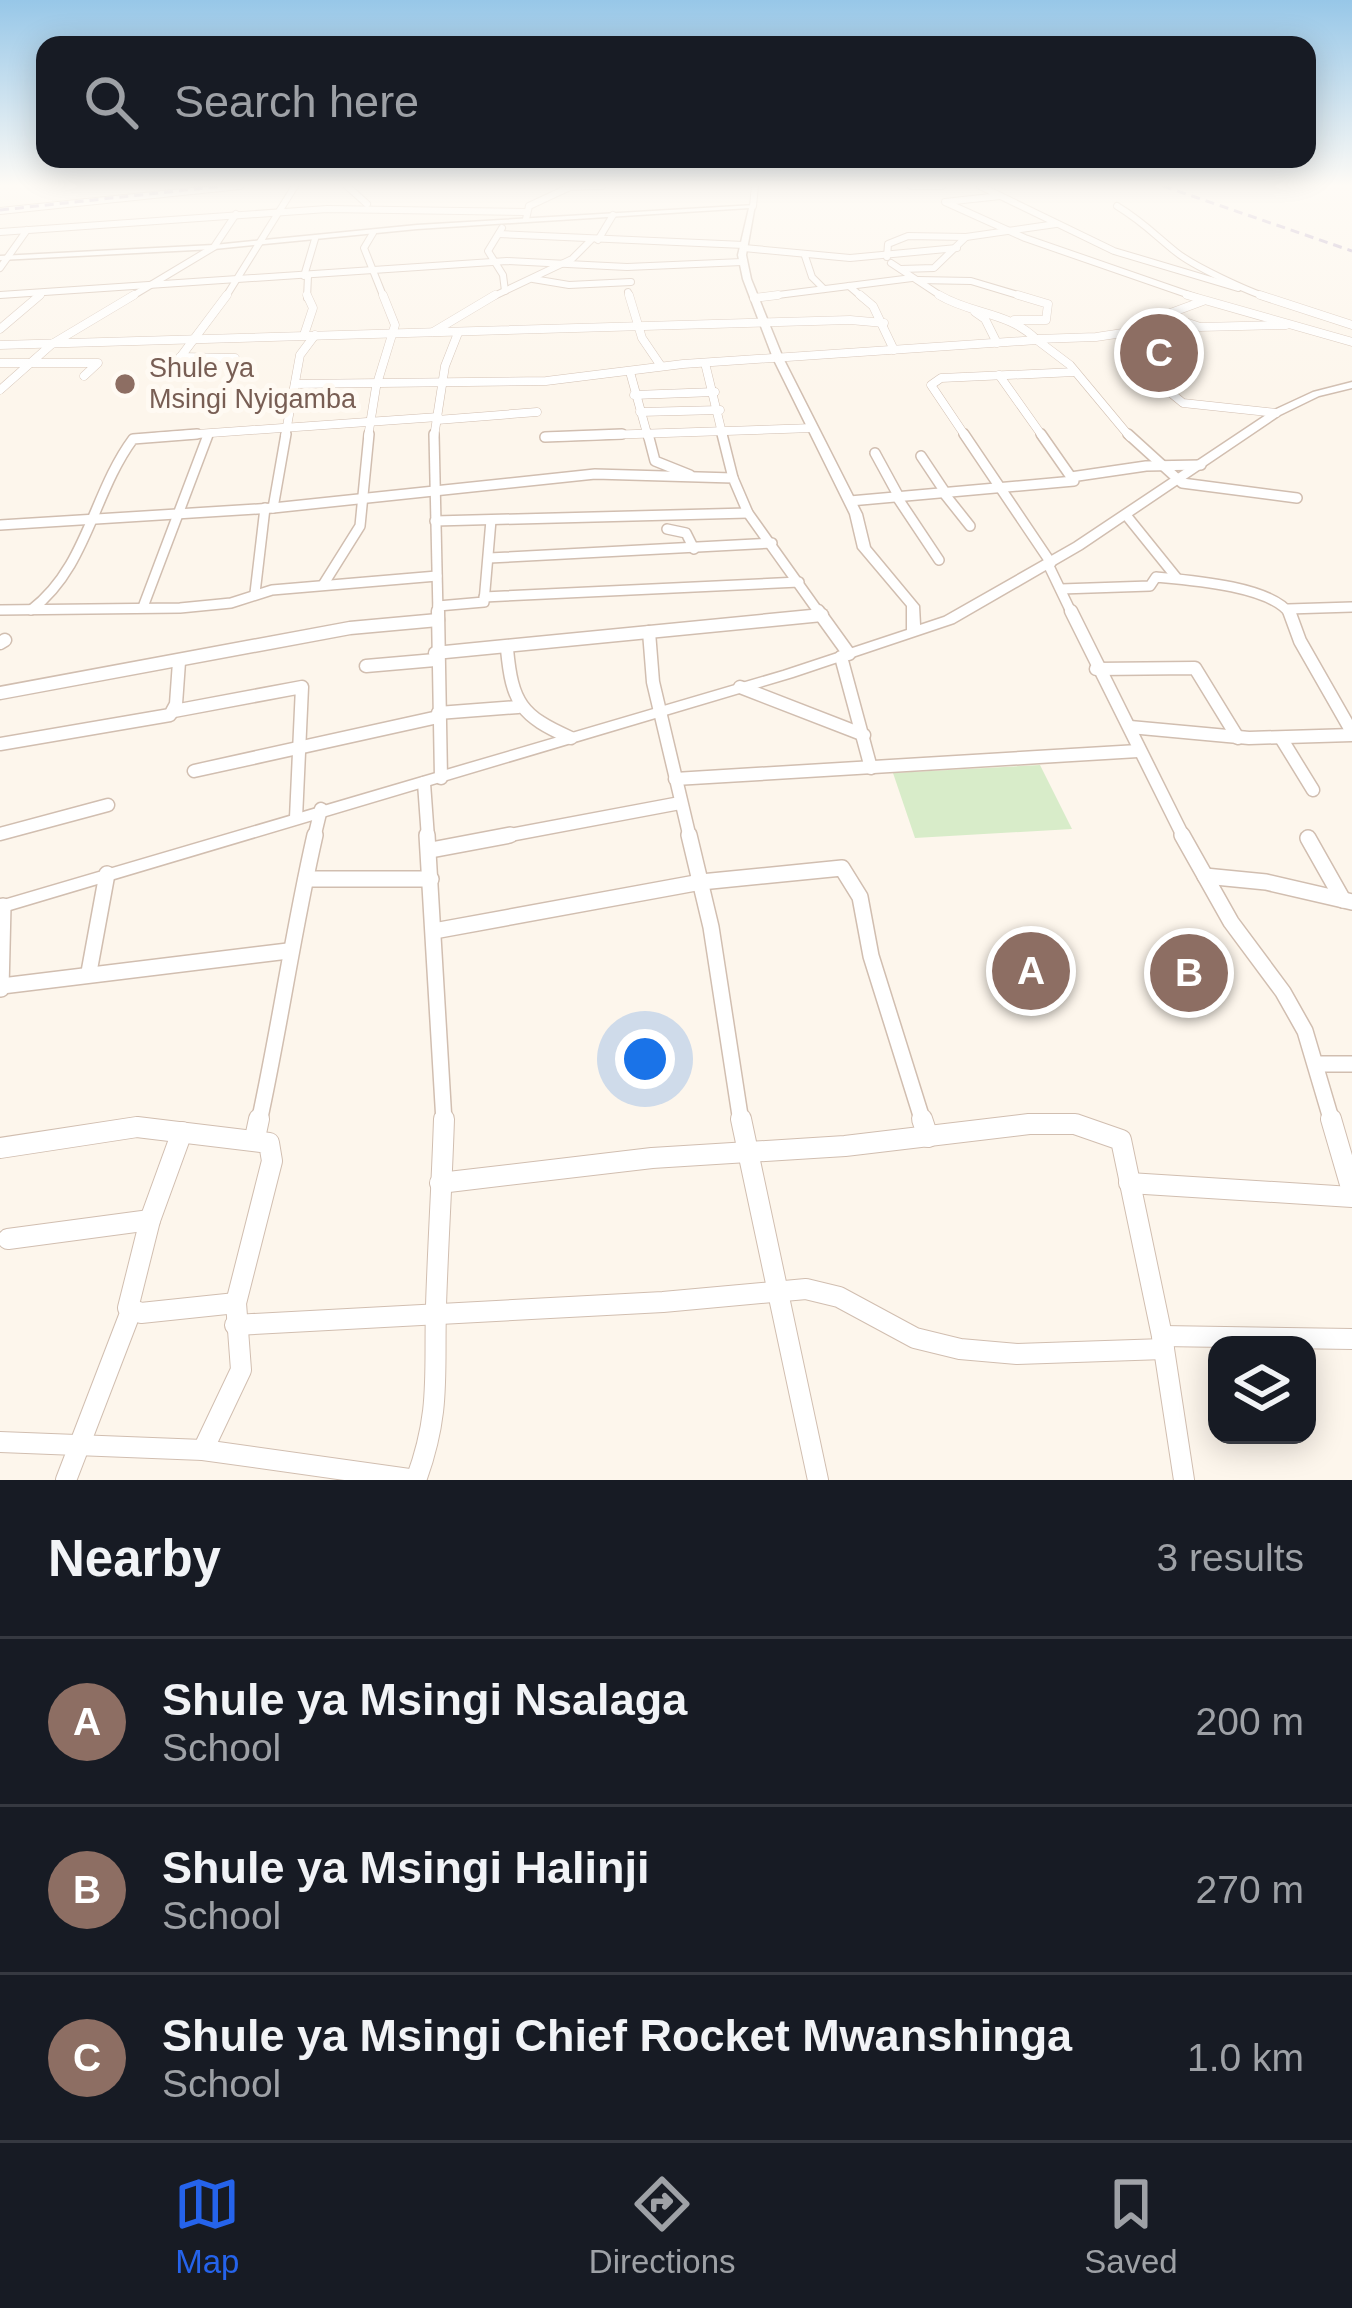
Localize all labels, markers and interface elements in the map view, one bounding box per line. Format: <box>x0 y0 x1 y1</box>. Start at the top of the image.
search box <box>36 36 1316 168</box>
icon: search <box>78 69 144 135</box>
text: Search here <box>174 76 419 127</box>
pin: C <box>1120 308 1198 398</box>
place label: Shule ya Msingi Nyigamba <box>149 353 357 414</box>
marker: Shule ya Msingi Nyigamba <box>112 371 138 397</box>
pin: A <box>992 926 1070 1016</box>
pin: B <box>1150 928 1228 1018</box>
your location <box>615 1029 675 1089</box>
map controls <box>1208 1336 1316 1444</box>
button: layers <box>1208 1336 1316 1444</box>
text: Nearby <box>48 1530 221 1587</box>
text: 3 results <box>1157 1536 1304 1579</box>
text: Shule ya Msingi Nsalaga <box>162 1674 687 1725</box>
text: A <box>73 1700 101 1743</box>
text: 200 m <box>1196 1700 1304 1743</box>
text: School <box>162 1726 281 1769</box>
text: Shule ya Msingi Halinji <box>162 1842 650 1893</box>
text: B <box>73 1868 101 1911</box>
text: 270 m <box>1196 1868 1304 1911</box>
text: School <box>162 1894 281 1937</box>
text: Shule ya Msingi Chief Rocket Mwanshinga <box>162 2010 1072 2061</box>
text: C <box>73 2036 101 2079</box>
text: 1.0 km <box>1187 2036 1304 2079</box>
text: School <box>162 2062 281 2105</box>
tab: Map <box>174 2171 240 2281</box>
tab: Directions <box>589 2171 736 2281</box>
tab: Saved <box>1084 2171 1178 2281</box>

